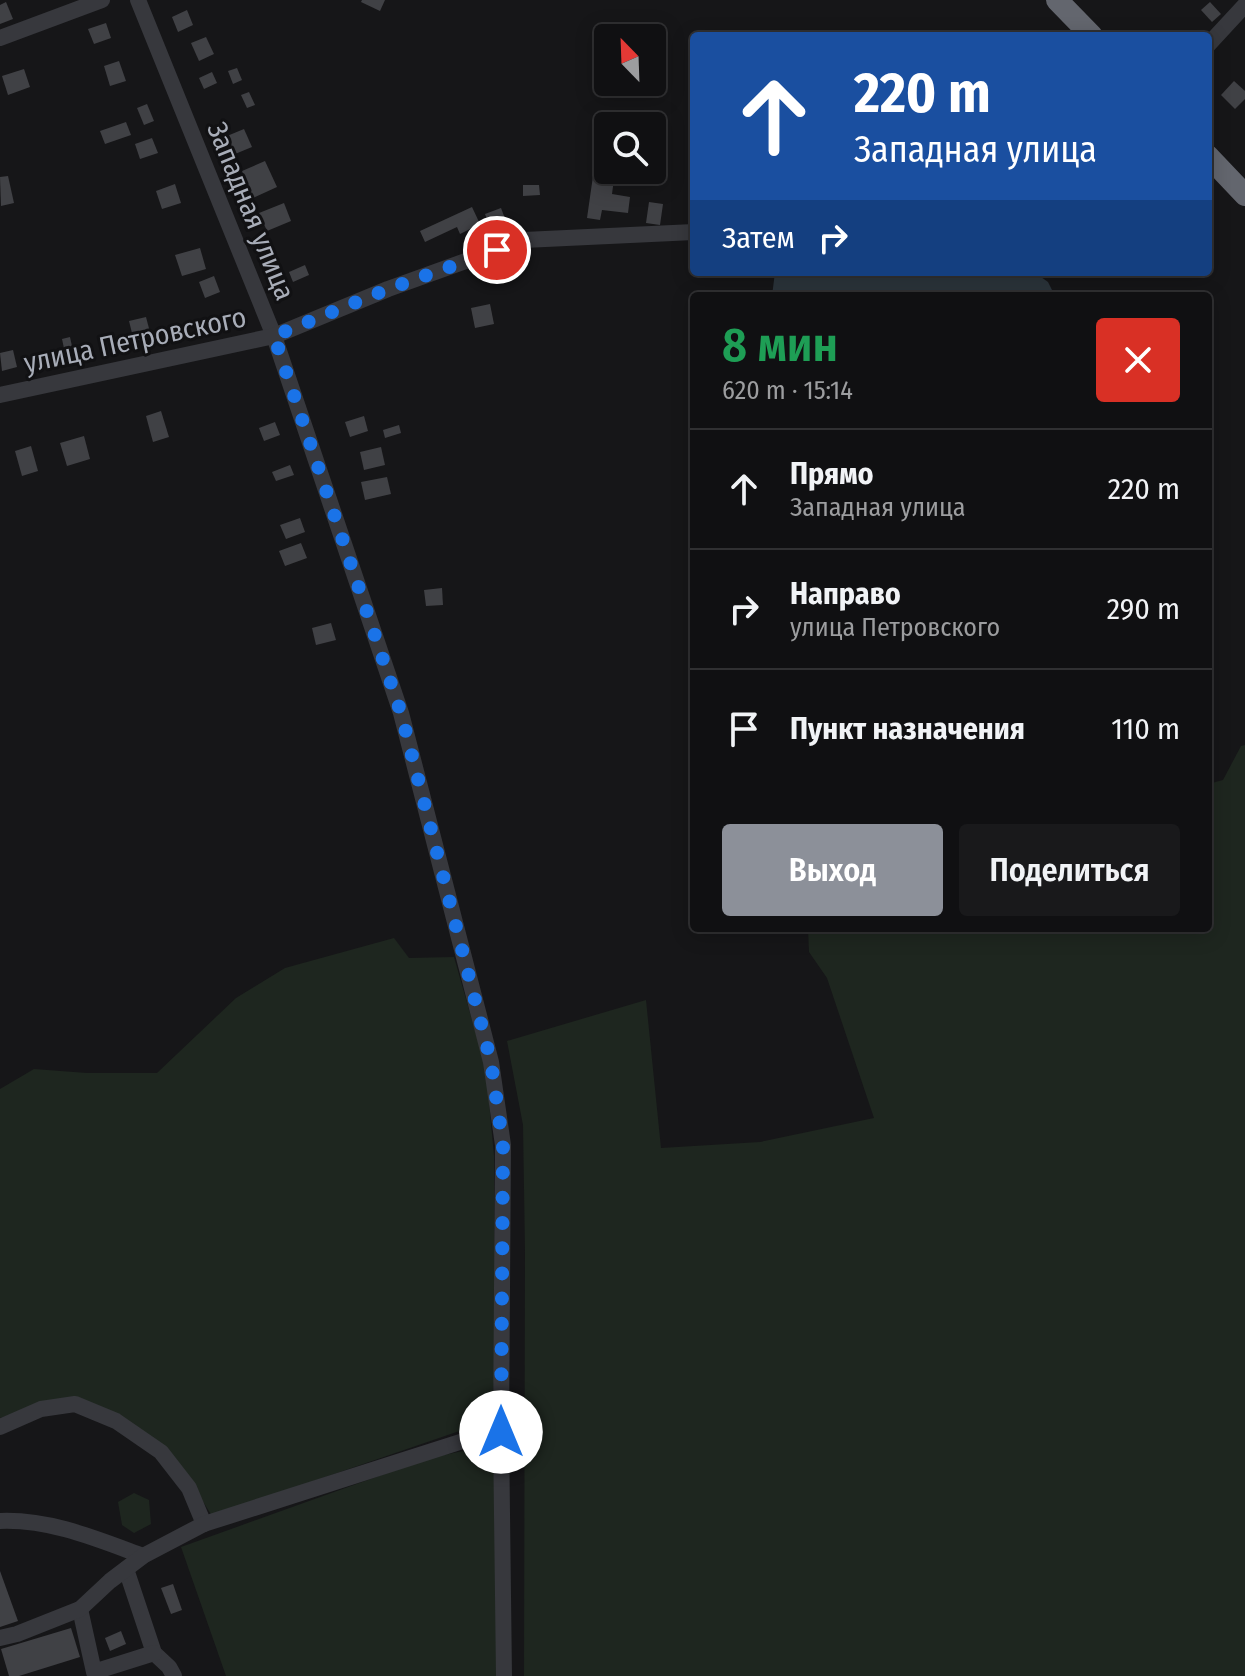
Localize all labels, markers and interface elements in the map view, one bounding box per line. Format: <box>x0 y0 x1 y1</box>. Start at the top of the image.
north arrow <box>594 24 666 96</box>
map controls <box>594 24 666 184</box>
text: 220 m <box>854 60 991 127</box>
icon: ahead <box>722 64 826 168</box>
button: search <box>594 112 666 184</box>
street label: Западная улица <box>200 117 302 305</box>
text: Западная улица <box>854 128 1097 172</box>
pin <box>463 216 531 284</box>
icon: right <box>811 216 855 260</box>
text: Затем <box>722 220 795 256</box>
icon: arrive <box>475 228 519 272</box>
street label: улица Петровского <box>21 300 249 380</box>
text: 8 мин <box>722 316 838 374</box>
button: close <box>1096 318 1180 402</box>
text: 620 m · 15:14 <box>722 375 853 406</box>
text: Прямо <box>790 456 874 492</box>
icon: ahead <box>722 467 766 511</box>
text: 220 m <box>1108 471 1180 507</box>
text: Западная улица <box>790 492 965 523</box>
text: Направо <box>790 576 901 612</box>
icon: right <box>722 587 766 631</box>
text: 290 m <box>1107 591 1180 627</box>
text: улица Петровского <box>790 612 1000 643</box>
icon: arrive <box>722 707 766 751</box>
text: Пункт назначения <box>790 711 1025 747</box>
text: 110 m <box>1111 711 1180 747</box>
button: Выход <box>722 824 943 916</box>
button: Поделиться <box>959 824 1180 916</box>
position arrow <box>459 1390 543 1474</box>

